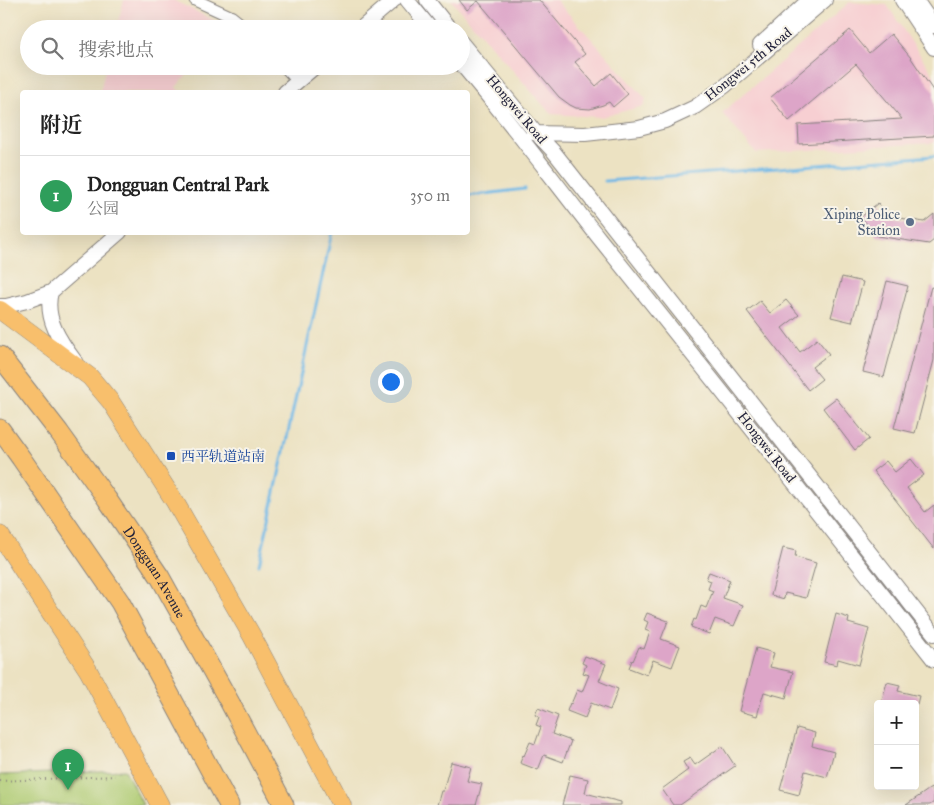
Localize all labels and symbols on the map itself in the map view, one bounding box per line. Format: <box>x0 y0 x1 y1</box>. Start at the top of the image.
street label: Hongwei 5th Road <box>701 24 795 105</box>
street label: Hongwei Road <box>483 71 550 147</box>
place label: Xiping Police Station <box>823 206 900 239</box>
marker: Xiping Police Station <box>904 216 916 228</box>
your location <box>378 369 404 395</box>
street label: Hongwei Road <box>734 409 799 486</box>
place label: 西平轨道站南 <box>181 448 265 465</box>
marker: 西平轨道站南 <box>165 450 177 462</box>
street label: Dongguan Avenue <box>119 523 189 621</box>
pin: 1 <box>52 749 84 790</box>

